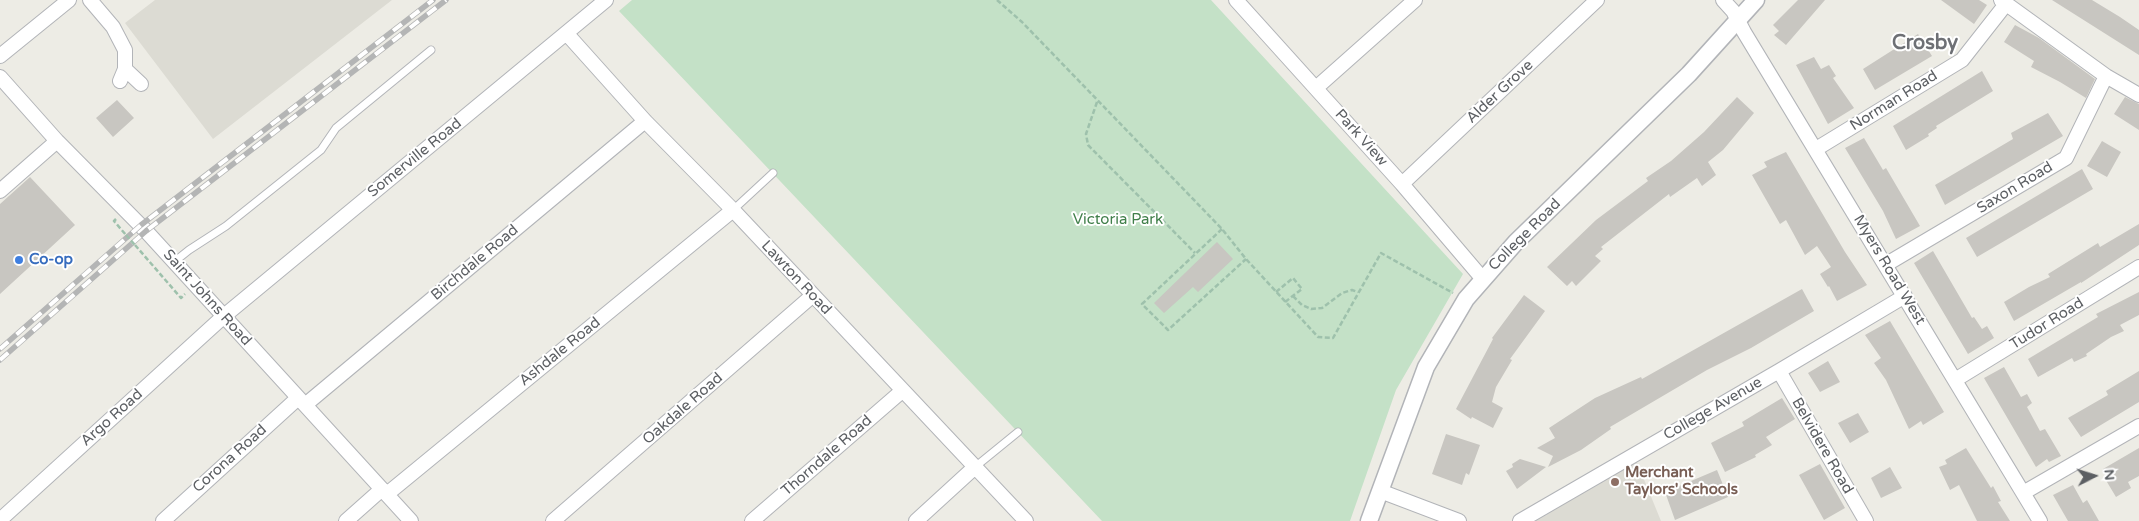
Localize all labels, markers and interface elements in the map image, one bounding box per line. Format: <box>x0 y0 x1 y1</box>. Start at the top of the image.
district label: Crosby <box>1892 32 1958 56</box>
street label: Alder Grove <box>1463 57 1537 127</box>
street label: Norman Road <box>1847 67 1941 135</box>
street label: Park View <box>1331 106 1391 170</box>
street label: Somerville Road <box>364 115 466 201</box>
street label: Saxon Road <box>1974 158 2056 218</box>
street label: College Road <box>1485 195 1565 275</box>
park label: Victoria Park <box>1073 211 1163 229</box>
street label: Myers Road West <box>1849 212 1929 328</box>
street label: Birchdale Road <box>428 221 522 305</box>
street label: Lawton Road <box>757 237 835 319</box>
street label: Saint Johns Road <box>159 246 255 350</box>
place label: Co-op <box>29 251 73 269</box>
marker: Co-op <box>13 254 25 266</box>
street label: Tudor Road <box>2007 294 2087 354</box>
street label: Ashdale Road <box>516 314 604 390</box>
street label: Oakdale Road <box>639 369 727 449</box>
street label: College Avenue <box>1661 374 1765 444</box>
street label: Argo Road <box>77 386 147 450</box>
street label: Belvidere Road <box>1787 395 1857 497</box>
street label: Thorndale Road <box>778 412 876 500</box>
street label: Corona Road <box>189 421 271 497</box>
north arrow <box>2069 451 2119 501</box>
place label: Merchant Taylors' Schools <box>1625 464 1738 499</box>
text: N <box>2100 468 2118 481</box>
marker: Merchant Taylors' Schools <box>1609 476 1621 488</box>

